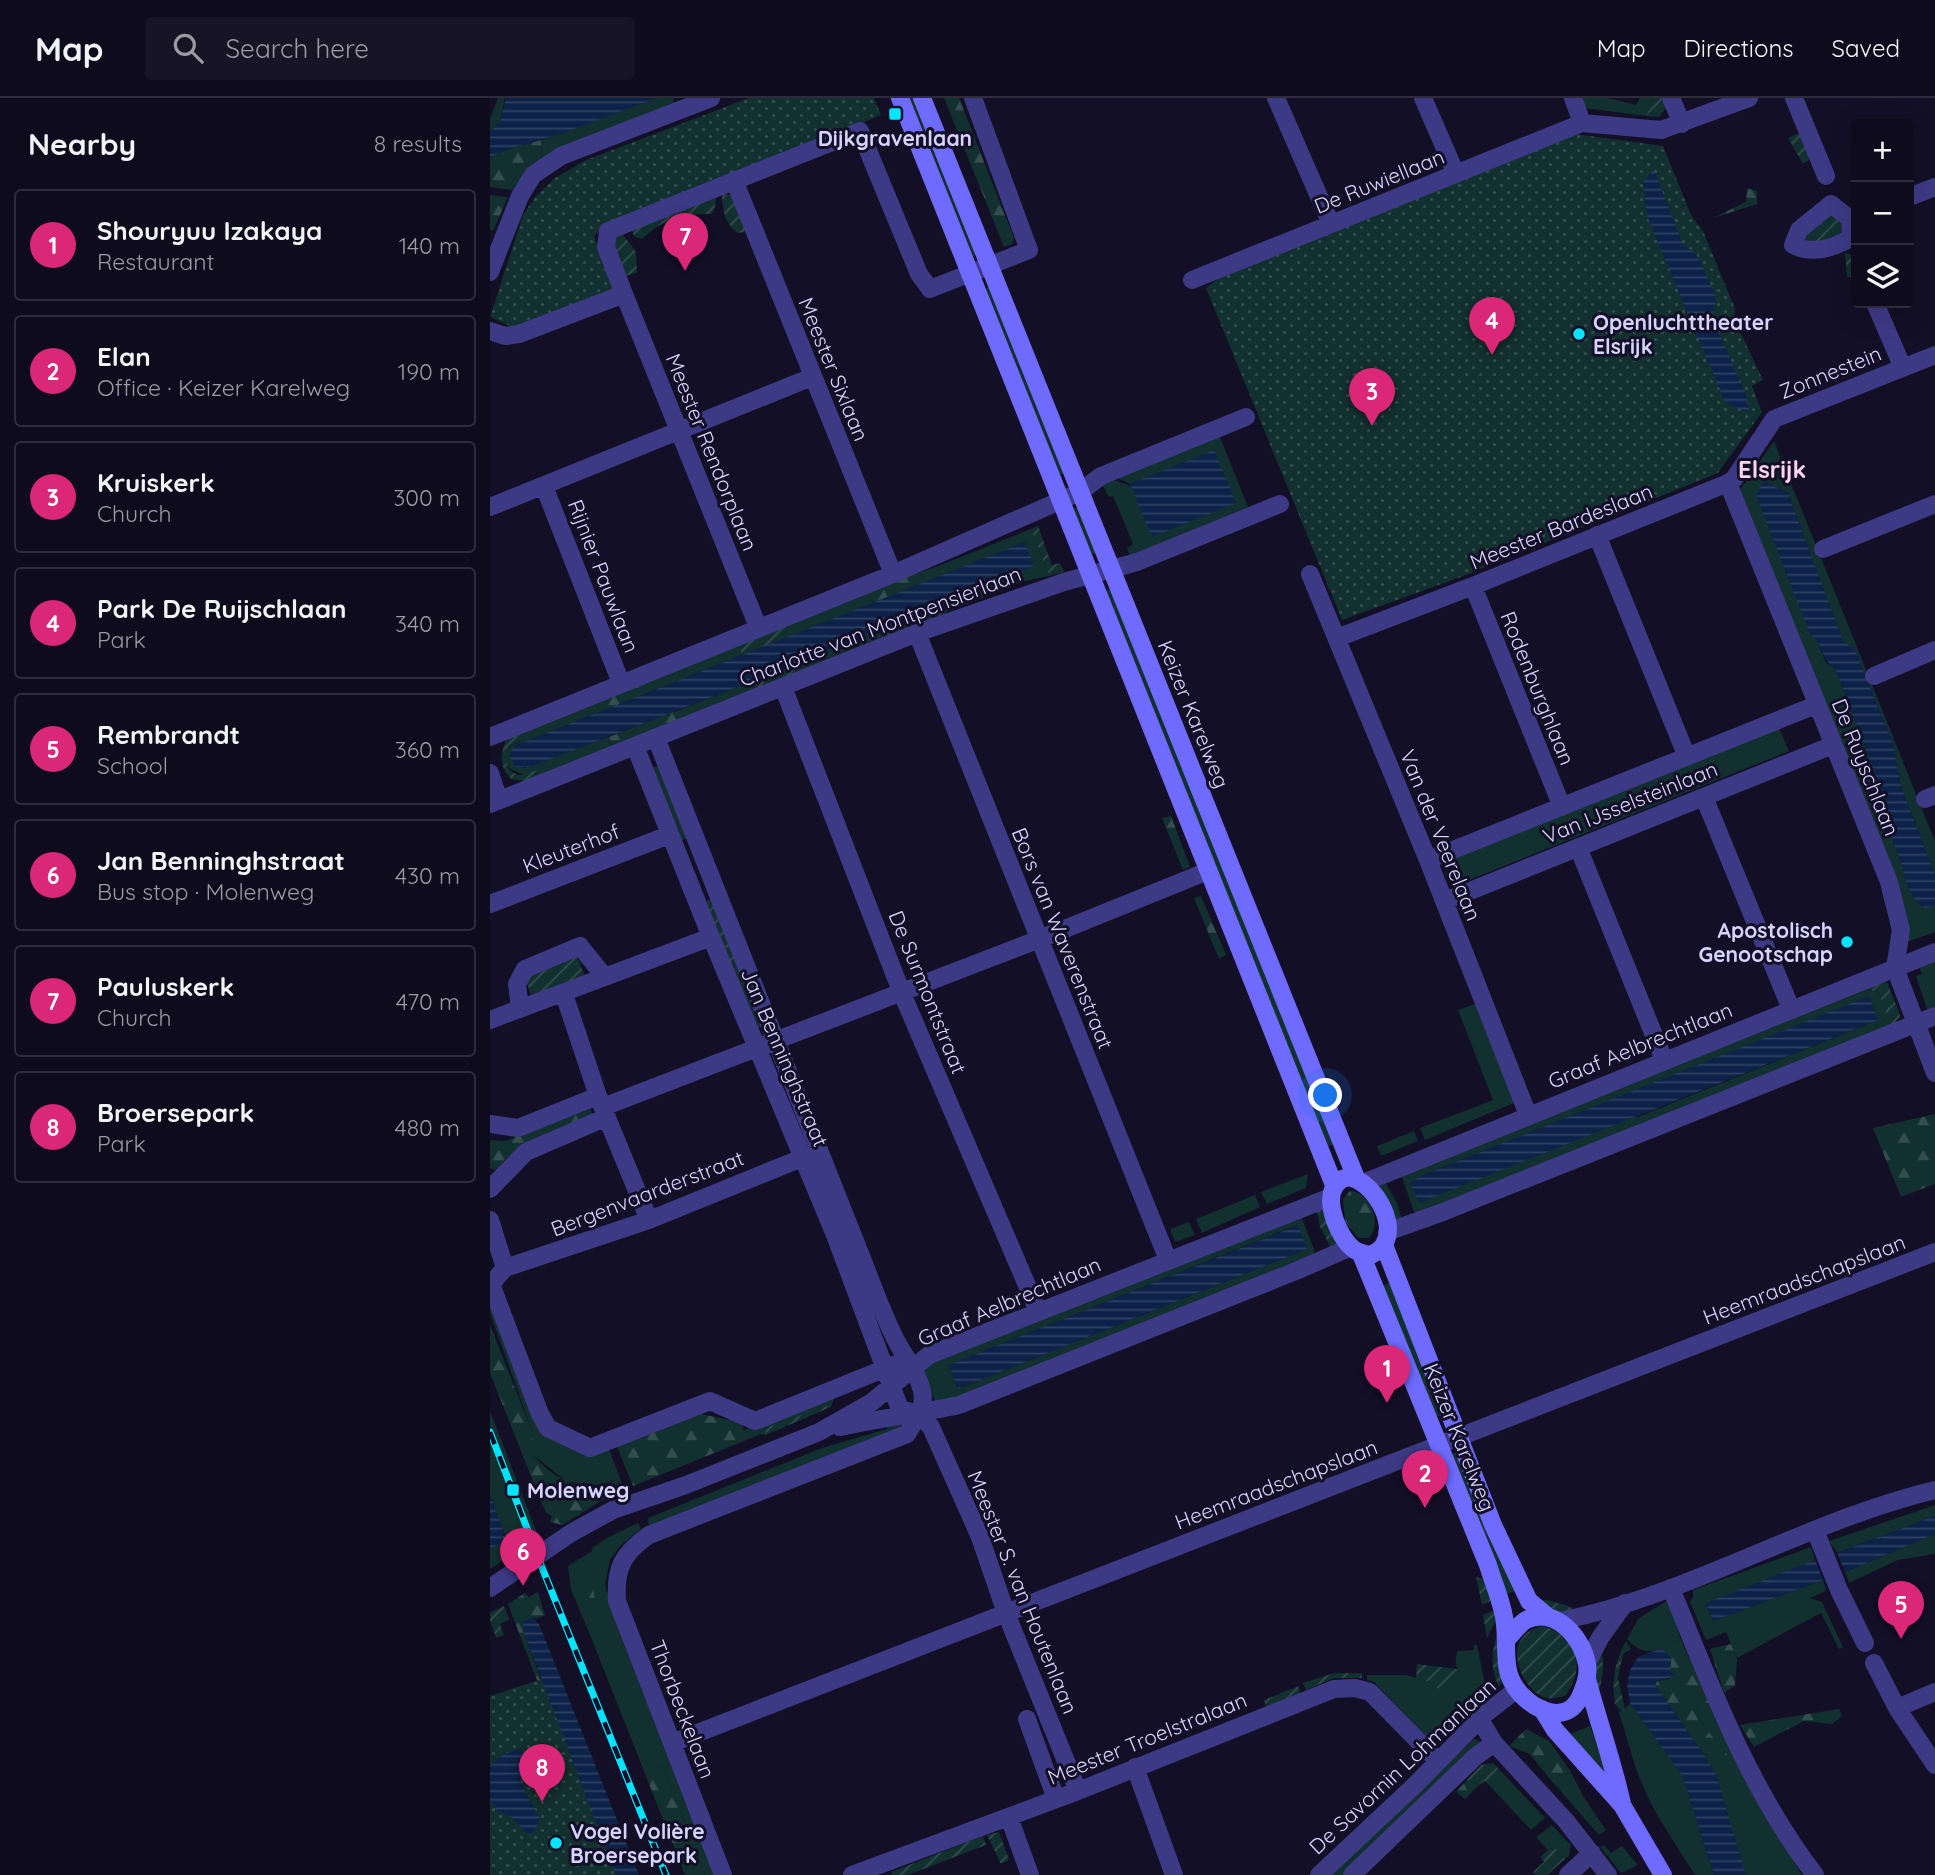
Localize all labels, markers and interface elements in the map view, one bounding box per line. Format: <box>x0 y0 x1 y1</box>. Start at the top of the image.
search box <box>145 17 635 80</box>
text: Map <box>35 28 103 69</box>
icon: search <box>169 29 207 67</box>
text: Search here <box>225 32 369 65</box>
text: Map <box>1597 33 1646 63</box>
text: Directions <box>1684 33 1794 63</box>
text: Saved <box>1832 33 1900 63</box>
marker: Dijkgravenlaan <box>887 106 903 122</box>
map controls <box>1851 119 1914 308</box>
button: + <box>1851 119 1914 182</box>
text: Nearby <box>28 125 136 163</box>
place label: Dijkgravenlaan <box>818 125 972 151</box>
text: 8 results <box>374 129 462 158</box>
street label: De Ruwiellaan <box>1310 143 1448 219</box>
button: − <box>1851 182 1914 245</box>
pin: 7 <box>662 213 708 271</box>
text: Shouryuu Izakaya <box>97 214 322 247</box>
text: 1 <box>49 231 57 260</box>
text: 140 m <box>399 231 460 260</box>
button: layers <box>1851 245 1914 308</box>
text: Restaurant <box>97 247 214 276</box>
street label: Meester Sixlaan <box>793 293 875 445</box>
pin: 4 <box>1469 297 1515 355</box>
place label: Openluchttheater Elsrijk <box>1593 309 1773 359</box>
marker: Openluchttheater Elsrijk <box>1571 326 1587 342</box>
text: Elan <box>97 340 151 373</box>
street label: Zonnestein <box>1775 340 1885 404</box>
street label: Meester Rendorplaan <box>661 350 763 554</box>
text: 2 <box>46 357 60 386</box>
text: 190 m <box>398 357 460 386</box>
pin: 3 <box>1349 368 1395 426</box>
text: Office · Keizer Karelweg <box>97 373 350 402</box>
district label: Elsrijk <box>1738 454 1806 484</box>
text: Kruiskerk <box>97 466 215 499</box>
street label: Meester Bardeslaan <box>1466 477 1656 575</box>
text: 3 <box>47 483 59 512</box>
text: 300 m <box>393 483 460 512</box>
street label: Rijnier Pauwlaan <box>563 496 645 656</box>
text: Church <box>97 499 172 528</box>
street label: Charlotte van Montpensierlaan <box>735 560 1025 692</box>
text: Park De Ruijschlaan <box>97 592 347 625</box>
street label: Rodenburghlaan <box>1495 607 1581 769</box>
text: 4 <box>46 609 60 638</box>
text: 340 m <box>395 609 460 638</box>
text: Park <box>97 625 146 654</box>
street label: Keizer Karelweg <box>1153 636 1235 792</box>
street label: De Ruyschlaan <box>1827 695 1905 839</box>
text: Rembrandt <box>97 718 240 751</box>
text: 5 <box>46 735 60 764</box>
text: 360 m <box>395 735 460 764</box>
street label: Van der Veerelaan <box>1395 746 1487 924</box>
text: School <box>97 751 168 780</box>
street label: Van IJsselsteinlaan <box>1539 755 1721 849</box>
street label: Kleuterhof <box>519 817 624 878</box>
street label: Bors van Waverenstraat <box>1007 824 1119 1052</box>
text: Jan Benninghstraat <box>97 844 345 877</box>
text: 6 <box>47 861 59 890</box>
text: 430 m <box>395 861 460 890</box>
text: Bus stop · Molenweg <box>97 877 314 906</box>
street label: De Surmontstraat <box>883 907 973 1077</box>
place label: Apostolisch Genootschap <box>1699 917 1833 967</box>
marker: Apostolisch Genootschap <box>1839 934 1855 950</box>
street label: Jan Benninghstraat <box>736 964 834 1150</box>
text: Pauluskerk <box>97 970 234 1003</box>
text: 7 <box>47 987 59 1016</box>
text: 470 m <box>396 987 460 1016</box>
street label: Graaf Aelbrechtlaan <box>1544 996 1736 1094</box>
text: Church <box>97 1003 172 1032</box>
your location <box>1308 1078 1342 1112</box>
text: Broersepark <box>97 1096 254 1129</box>
text: 8 <box>47 1113 59 1142</box>
text: 480 m <box>395 1113 460 1142</box>
text: Park <box>97 1129 146 1158</box>
street label: Bergenvaarderstraat <box>547 1144 747 1242</box>
street label: Heemraadschapslaan <box>1699 1228 1909 1330</box>
street label: Graaf Aelbrechtlaan <box>914 1251 1104 1351</box>
pin: 1 <box>1364 1345 1410 1403</box>
street label: Keizer Karelweg <box>1419 1359 1501 1515</box>
street label: Heemraadschapslaan <box>1171 1433 1381 1535</box>
pin: 2 <box>1402 1450 1448 1508</box>
street label: Meester S. van Houtenlaan <box>962 1467 1084 1717</box>
place label: Molenweg <box>527 1477 629 1503</box>
marker: Molenweg <box>505 1482 521 1498</box>
pin: 6 <box>500 1528 546 1586</box>
pin: 5 <box>1878 1581 1924 1639</box>
street label: Thorbeckelaan <box>645 1636 721 1782</box>
street label: De Savornin Lohmanlaan <box>1303 1673 1501 1859</box>
street label: Meester Troelstralaan <box>1044 1686 1250 1790</box>
pin: 8 <box>519 1744 565 1802</box>
place label: Vogel Volière Broersepark <box>570 1818 705 1868</box>
marker: Vogel Volière Broersepark <box>548 1835 564 1851</box>

